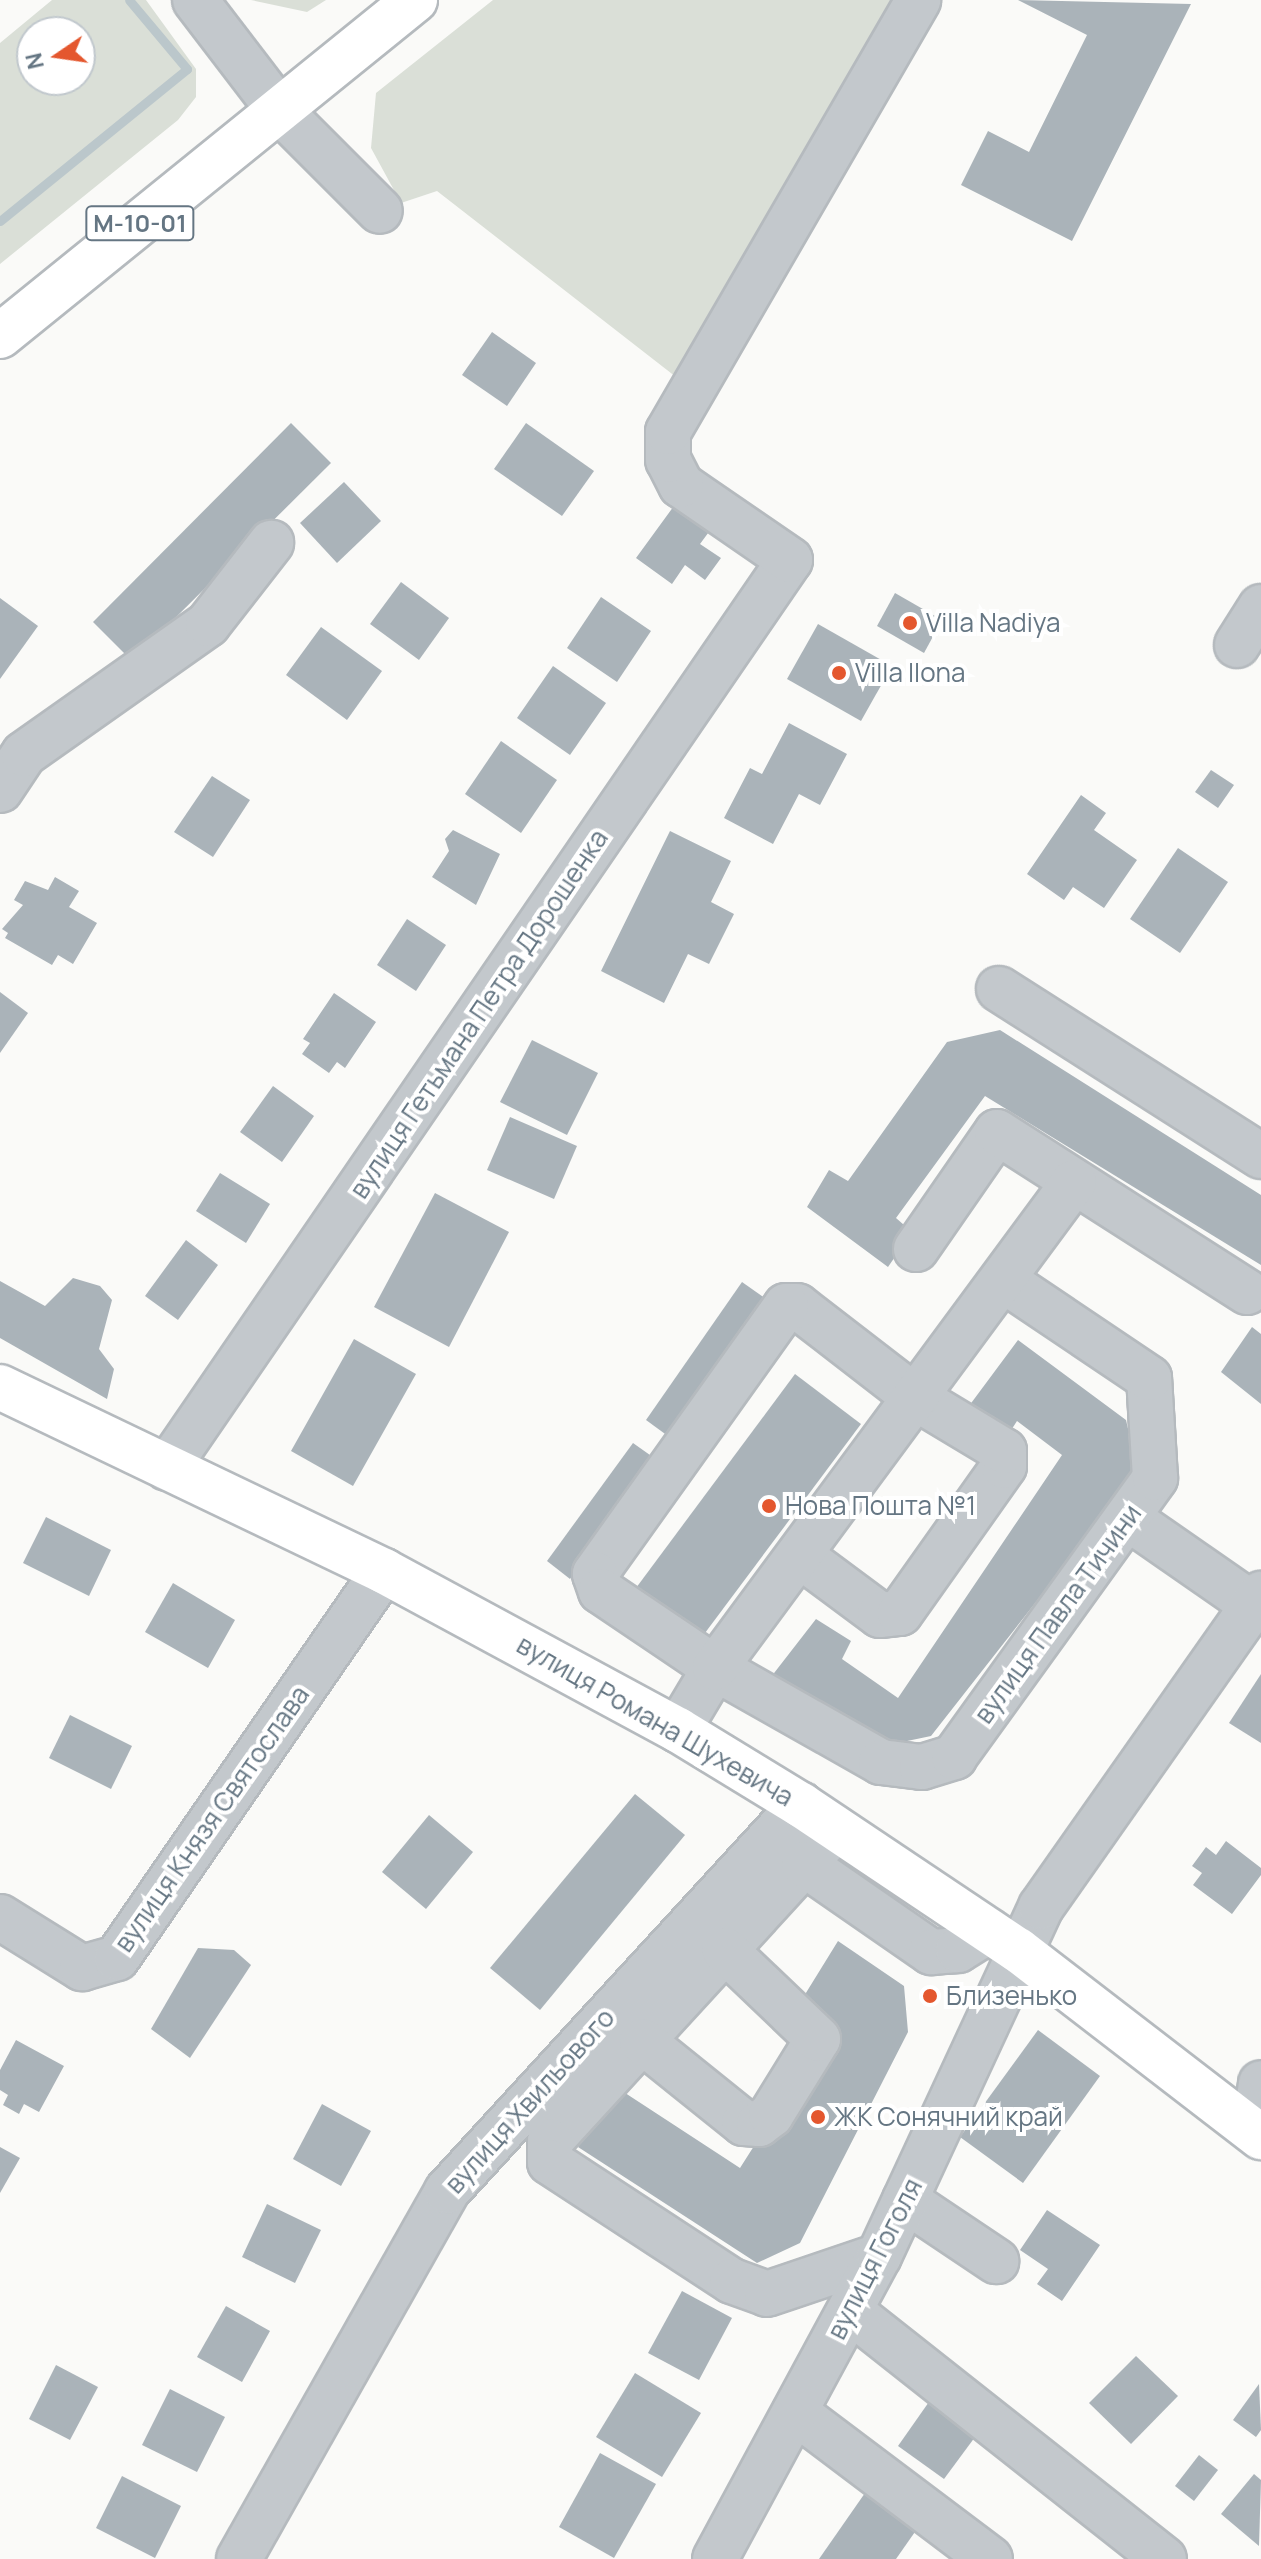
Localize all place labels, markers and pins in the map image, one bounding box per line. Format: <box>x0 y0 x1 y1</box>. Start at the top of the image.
place label: Villa Nadiya <box>926 607 1060 639</box>
marker: Villa Nadiya <box>901 614 919 632</box>
place label: Villa Ilona <box>855 657 965 689</box>
marker: Villa Ilona <box>830 664 848 682</box>
place label: Нова Пошта №1 <box>785 1490 976 1522</box>
marker: Нова Пошта №1 <box>760 1497 778 1515</box>
place label: Близенько <box>946 1980 1077 2012</box>
marker: Близенько <box>921 1987 939 2005</box>
place label: ЖК Сонячний край <box>834 2101 1063 2133</box>
marker: ЖК Сонячний край <box>809 2108 827 2126</box>

